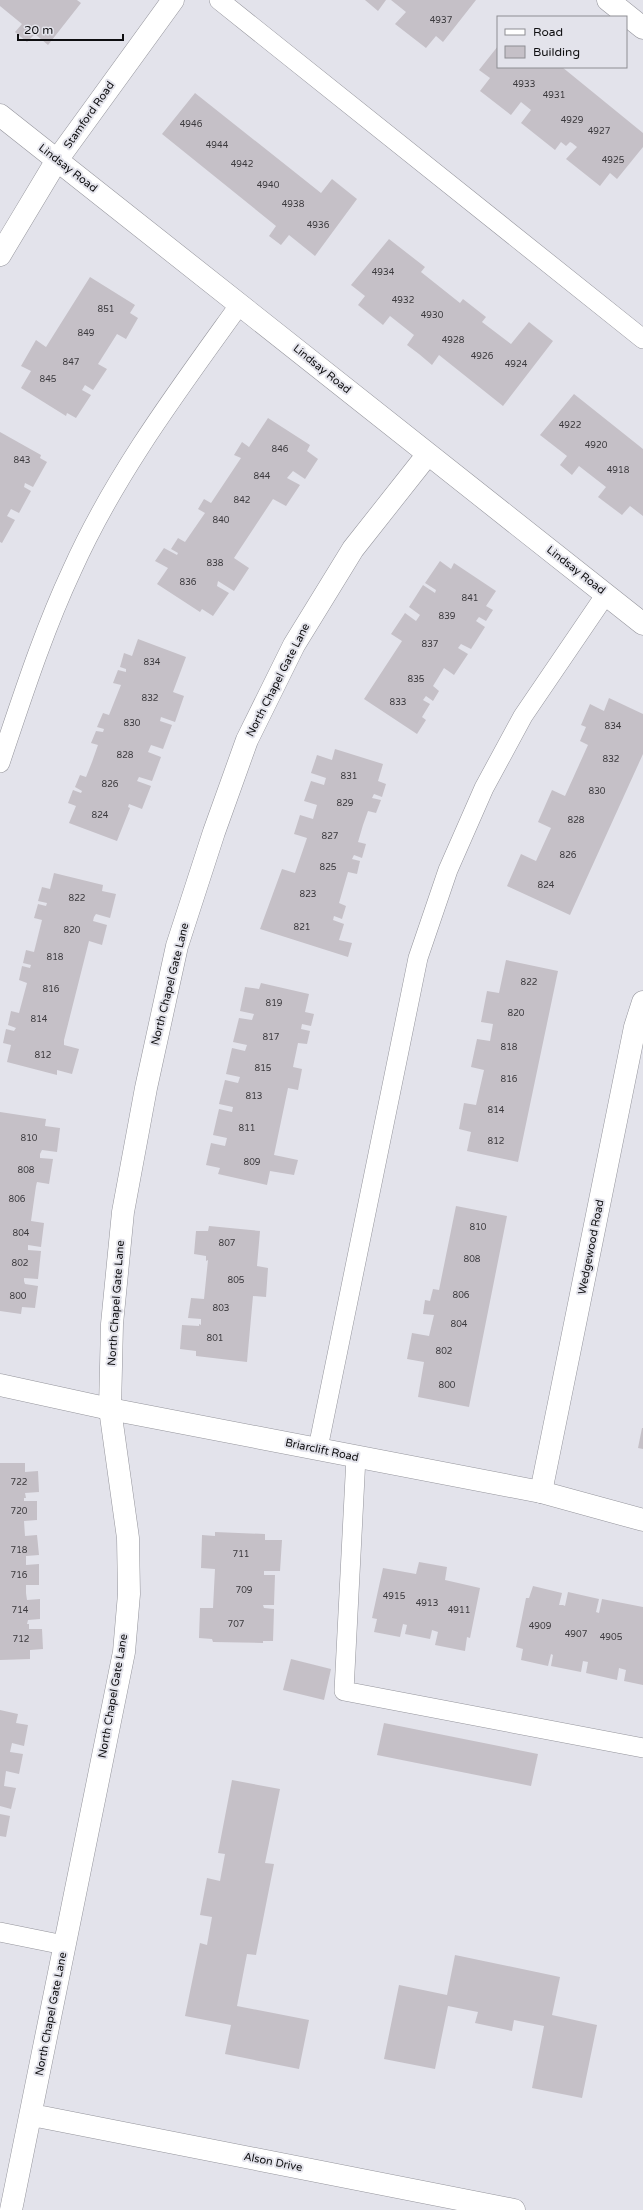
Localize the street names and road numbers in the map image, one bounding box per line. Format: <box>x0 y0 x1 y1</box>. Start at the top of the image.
street label: Stamford Road <box>61 79 117 151</box>
street label: Lindsay Road <box>36 141 100 195</box>
street label: Lindsay Road <box>291 342 354 396</box>
street label: Lindsay Road <box>544 543 608 597</box>
street label: North Chapel Gate Lane <box>244 621 312 739</box>
street label: North Chapel Gate Lane <box>148 921 192 1047</box>
street label: Wedgewood Road <box>575 1198 607 1296</box>
street label: North Chapel Gate Lane <box>105 1240 127 1366</box>
street label: Briarclift Road <box>284 1436 360 1464</box>
street label: North Chapel Gate Lane <box>96 1633 130 1759</box>
street label: North Chapel Gate Lane <box>33 1951 69 2077</box>
street label: Alson Drive <box>243 2150 303 2174</box>

